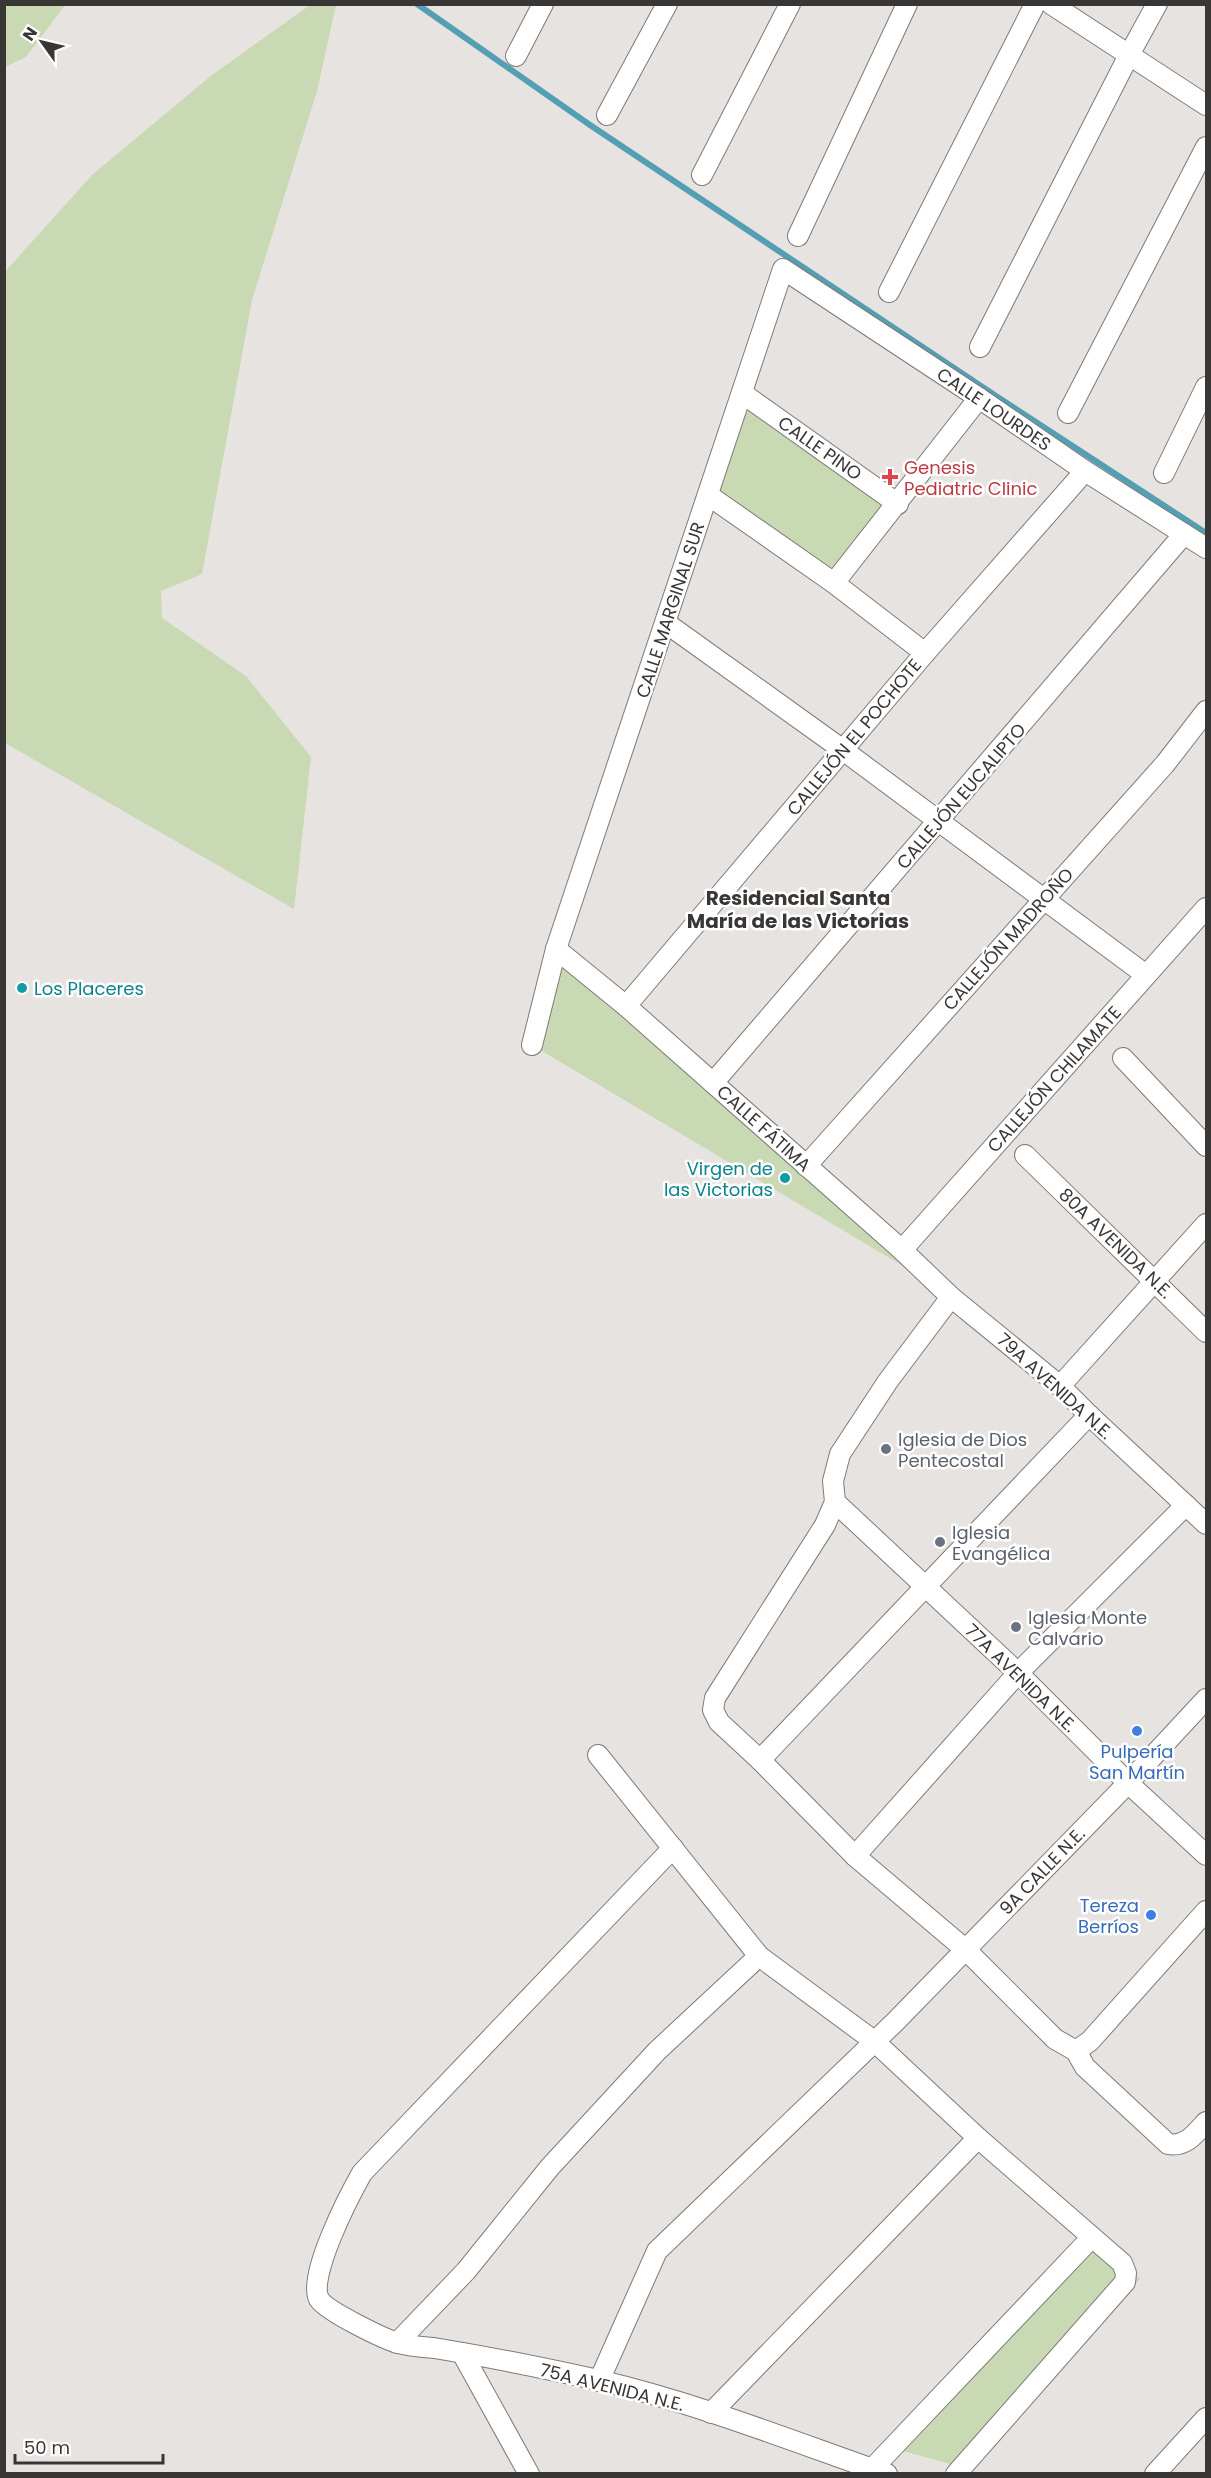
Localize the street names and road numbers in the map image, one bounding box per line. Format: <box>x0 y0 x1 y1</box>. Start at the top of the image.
street label: CALLE LOURDES <box>932 361 1056 457</box>
street label: CALLE PINO <box>773 410 867 486</box>
street label: CALLE MARGINAL SUR <box>630 519 710 701</box>
street label: CALLEJÓN EL POCHOTE <box>781 653 927 821</box>
street label: CALLEJÓN EUCALIPTO <box>891 718 1031 874</box>
street label: CALLEJÓN MADROÑO <box>937 862 1079 1016</box>
street label: CALLEJÓN CHILAMATE <box>981 1000 1127 1158</box>
street label: CALLE FÁTIMA <box>712 1079 816 1177</box>
street label: 80A AVENIDA N.E. <box>1054 1182 1178 1304</box>
street label: 79A AVENIDA N.E. <box>992 1327 1118 1445</box>
street label: 77A AVENIDA N.E. <box>960 1618 1082 1738</box>
street label: 9A CALLE N.E. <box>994 1822 1090 1920</box>
street label: 75A AVENIDA N.E. <box>537 2357 687 2417</box>

